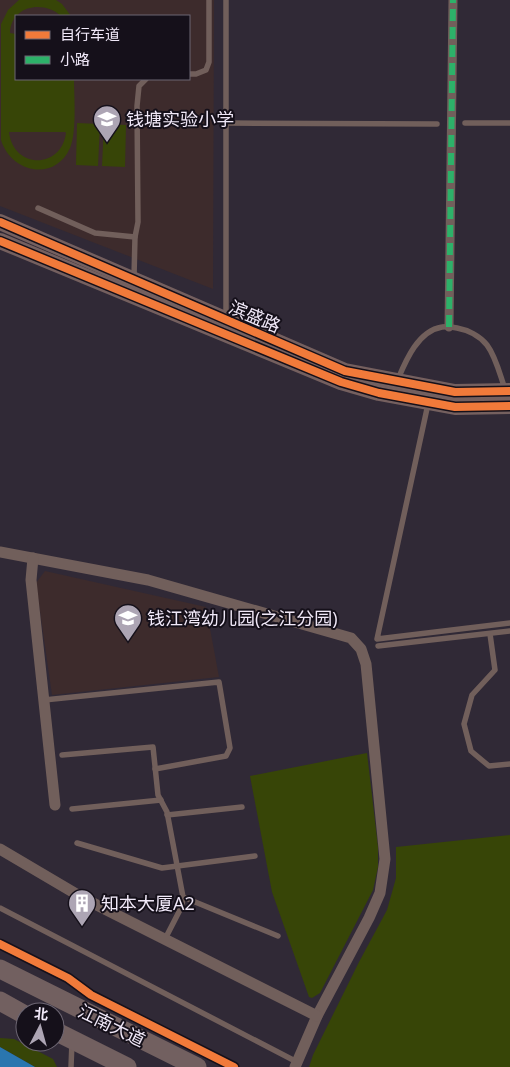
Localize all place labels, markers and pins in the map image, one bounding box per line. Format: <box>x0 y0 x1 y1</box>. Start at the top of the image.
school or university icon: 钱塘实验小学 <box>92 104 122 143</box>
place label: 钱塘实验小学 <box>126 107 234 131</box>
school or university icon: 钱江湾幼儿园(之江分园) <box>113 603 143 642</box>
place label: 钱江湾幼儿园(之江分园) <box>147 606 338 630</box>
building icon: 知本大厦A2 <box>67 888 97 927</box>
place label: 知本大厦A2 <box>101 891 195 915</box>

